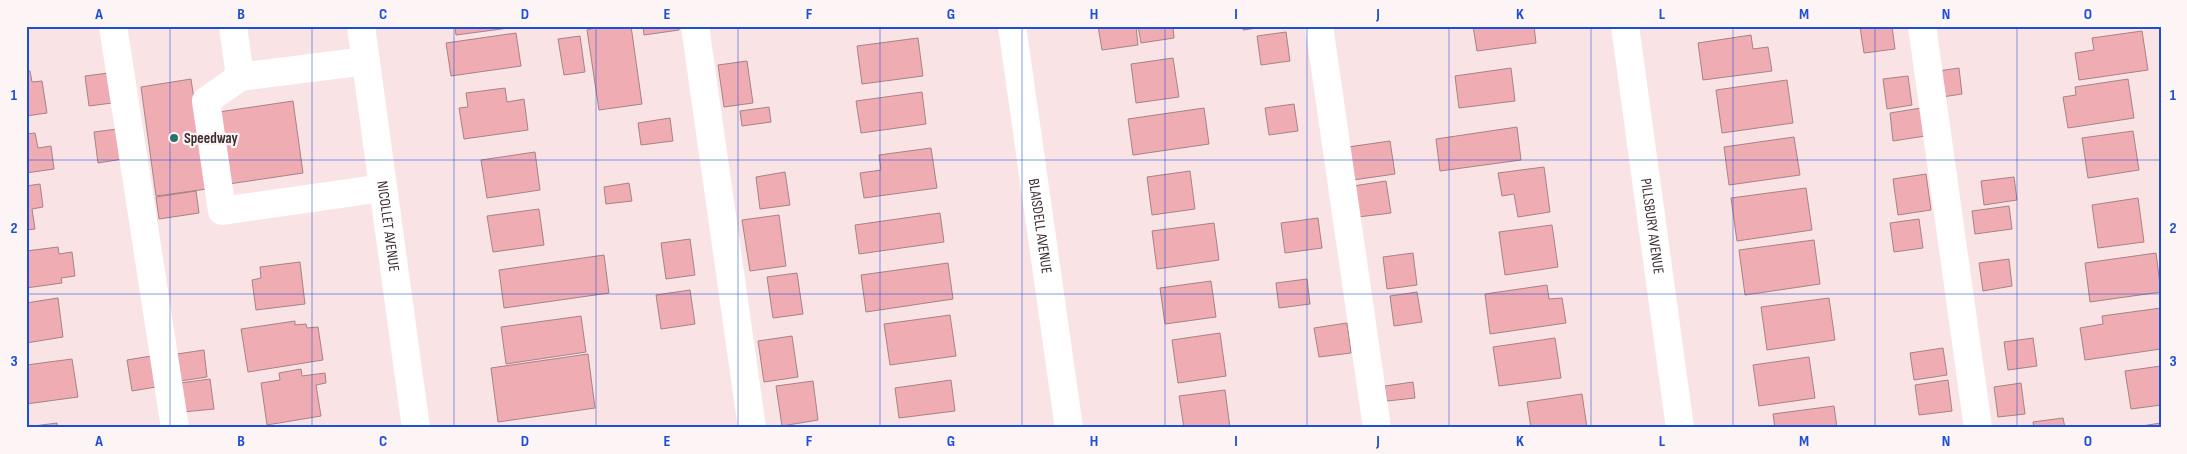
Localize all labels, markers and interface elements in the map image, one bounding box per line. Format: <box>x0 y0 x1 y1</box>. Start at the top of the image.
text: A <box>94 5 103 24</box>
text: B <box>237 5 245 24</box>
text: C <box>379 5 387 24</box>
text: D <box>521 5 529 24</box>
text: E <box>664 5 671 24</box>
text: F <box>806 5 813 24</box>
text: G <box>947 5 955 24</box>
text: H <box>1090 5 1098 24</box>
text: I <box>1234 5 1238 24</box>
text: J <box>1375 5 1380 24</box>
text: K <box>1516 5 1524 24</box>
text: L <box>1659 5 1666 24</box>
text: M <box>1799 5 1809 24</box>
text: N <box>1942 5 1950 24</box>
text: O <box>2084 5 2092 24</box>
text: 1 <box>11 86 18 105</box>
text: 1 <box>2170 86 2177 105</box>
place label: Speedway <box>184 129 239 148</box>
marker: Speedway <box>168 132 180 144</box>
street label: BLAISDELL AVENUE <box>1024 177 1056 275</box>
street label: PILLSBURY AVENUE <box>1636 177 1668 275</box>
street label: NICOLLET AVENUE <box>373 180 404 273</box>
text: 2 <box>10 219 18 238</box>
text: 2 <box>2169 219 2177 238</box>
text: 3 <box>10 352 18 371</box>
text: 3 <box>2169 352 2177 371</box>
text: A <box>94 432 103 451</box>
text: B <box>237 432 245 451</box>
text: C <box>379 432 387 451</box>
text: D <box>521 432 529 451</box>
text: E <box>664 432 671 451</box>
text: F <box>806 432 813 451</box>
text: G <box>947 432 955 451</box>
text: H <box>1090 432 1098 451</box>
text: I <box>1234 432 1238 451</box>
text: J <box>1375 432 1380 451</box>
text: K <box>1516 432 1524 451</box>
text: L <box>1659 432 1666 451</box>
text: M <box>1799 432 1809 451</box>
text: N <box>1942 432 1950 451</box>
text: O <box>2084 432 2092 451</box>

